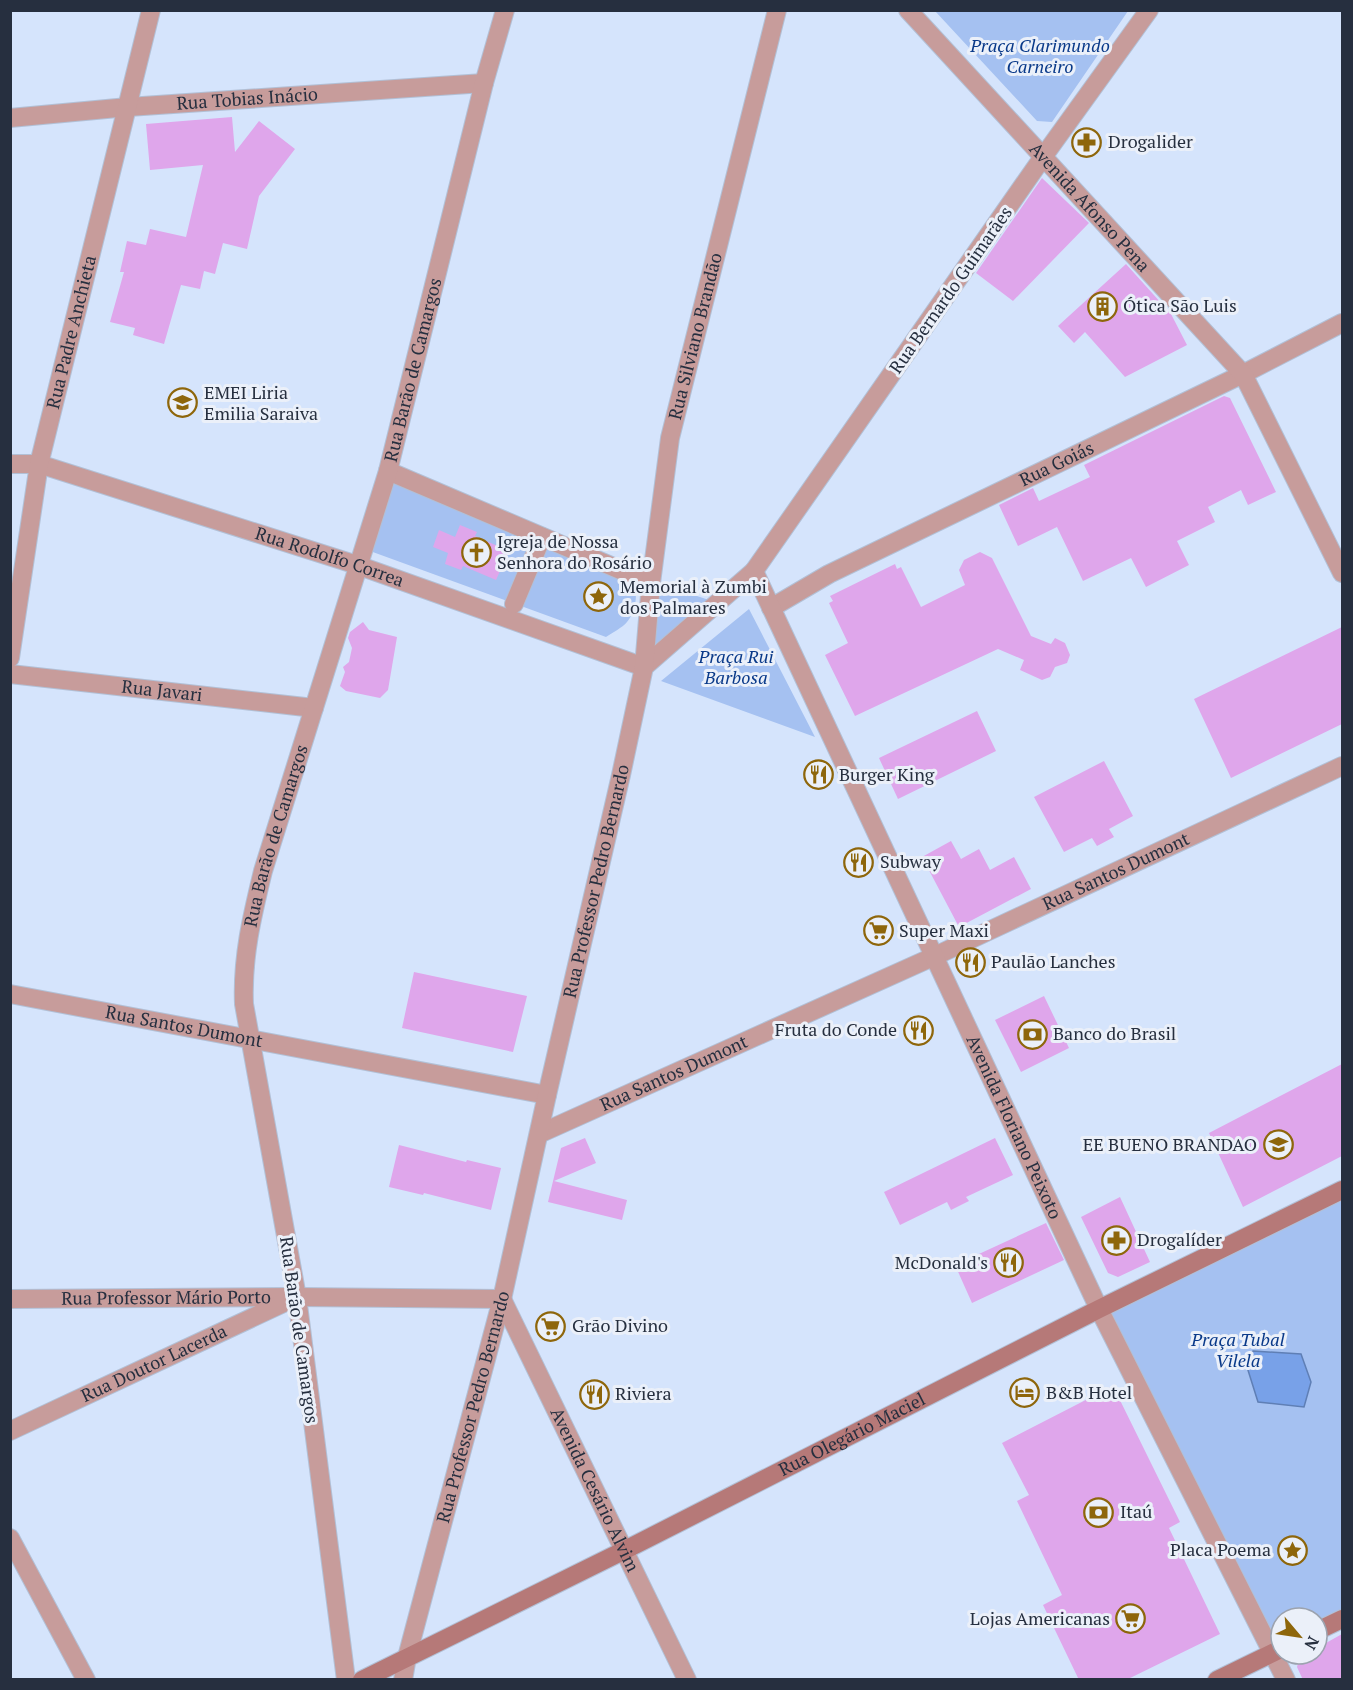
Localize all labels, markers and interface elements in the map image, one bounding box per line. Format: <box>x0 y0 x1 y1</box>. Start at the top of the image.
park label: Praça Clarimundo Carneiro <box>969 33 1110 78</box>
street label: Rua Tobias Inácio <box>176 81 319 115</box>
pharmacy icon: Drogalider <box>1071 126 1103 158</box>
place label: Drogalider <box>1108 129 1193 153</box>
street label: Avenida Afonso Pena <box>1024 137 1156 277</box>
street label: Rua Bernardo Guimarães <box>883 201 1017 378</box>
street label: Rua Silviano Brandão <box>662 250 727 422</box>
street label: Rua Padre Anchieta <box>40 253 101 411</box>
street label: Rua Barão de Camargos <box>378 275 446 464</box>
building icon: Ótica São Luis <box>1086 290 1118 322</box>
place label: Ótica São Luis <box>1123 293 1237 317</box>
place label: EMEI Liria Emilia Saraiva <box>204 380 318 425</box>
school or university icon: EMEI Liria Emilia Saraiva <box>167 387 199 419</box>
street label: Rua Goiás <box>1015 435 1097 491</box>
street label: Rua Rodolfo Correa <box>252 520 407 592</box>
place label: Igreja de Nossa Senhora do Rosário <box>497 529 652 574</box>
church icon: Igreja de Nossa Senhora do Rosário <box>460 536 492 568</box>
place label: Memorial à Zumbi dos Palmares <box>620 574 767 619</box>
place icon: Memorial à Zumbi dos Palmares <box>583 581 615 613</box>
park label: Praça Rui Barbosa <box>698 644 773 689</box>
street label: Rua Javari <box>121 674 204 706</box>
street label: Rua Barão de Camargos <box>238 741 313 929</box>
restaurant icon: Burger King <box>802 759 834 791</box>
street label: Rua Professor Pedro Bernardo <box>557 762 634 1000</box>
place label: Burger King <box>839 762 935 786</box>
street label: Rua Santos Dumont <box>1038 826 1193 915</box>
restaurant icon: Subway <box>843 846 875 878</box>
place label: Subway <box>880 849 942 873</box>
supermarket icon: Super Maxi <box>862 915 894 947</box>
place label: Super Maxi <box>899 918 989 942</box>
restaurant icon: Paulão Lanches <box>954 946 986 978</box>
place label: Paulão Lanches <box>991 949 1115 973</box>
street label: Rua Santos Dumont <box>104 999 265 1052</box>
restaurant icon: Fruta do Conde <box>902 1014 934 1046</box>
place label: Fruta do Conde <box>775 1017 897 1041</box>
bank icon: Banco do Brasil <box>1016 1018 1048 1050</box>
place label: Banco do Brasil <box>1053 1021 1176 1045</box>
street label: Rua Santos Dumont <box>596 1029 752 1116</box>
street label: Avenida Floriano Peixoto <box>962 1031 1068 1223</box>
school or university icon: EE BUENO BRANDAO <box>1262 1129 1294 1161</box>
place label: EE BUENO BRANDAO <box>1083 1132 1257 1156</box>
pharmacy icon: Drogalíder <box>1100 1224 1132 1256</box>
place label: Drogalíder <box>1137 1227 1222 1251</box>
street label: Rua Barão de Camargos <box>275 1235 325 1425</box>
restaurant icon: McDonald's <box>993 1247 1025 1279</box>
place label: McDonald's <box>895 1250 988 1274</box>
street label: Rua Professor Mário Porto <box>61 1284 271 1310</box>
street label: Rua Professor Pedro Bernardo <box>430 1289 514 1525</box>
supermarket icon: Grão Divino <box>535 1310 567 1342</box>
place label: Grão Divino <box>572 1313 668 1337</box>
street label: Rua Doutor Lacerda <box>77 1318 230 1407</box>
park label: Praça Tubal Vilela <box>1190 1327 1285 1372</box>
hotel icon: B&B Hotel <box>1009 1377 1041 1409</box>
restaurant icon: Riviera <box>578 1378 610 1410</box>
place label: B&B Hotel <box>1046 1380 1132 1404</box>
place label: Riviera <box>615 1381 671 1405</box>
street label: Rua Olegário Maciel <box>774 1386 929 1481</box>
street label: Avenida Cesário Alvim <box>545 1403 646 1576</box>
bank icon: Itaú <box>1083 1496 1115 1528</box>
place label: Itaú <box>1120 1499 1152 1523</box>
place icon: Placa Poema <box>1276 1534 1308 1566</box>
place label: Placa Poema <box>1170 1537 1271 1561</box>
supermarket icon: Lojas Americanas <box>1115 1603 1147 1635</box>
place label: Lojas Americanas <box>970 1606 1110 1630</box>
north arrow <box>1269 1606 1329 1666</box>
text: N <box>1300 1633 1325 1654</box>

